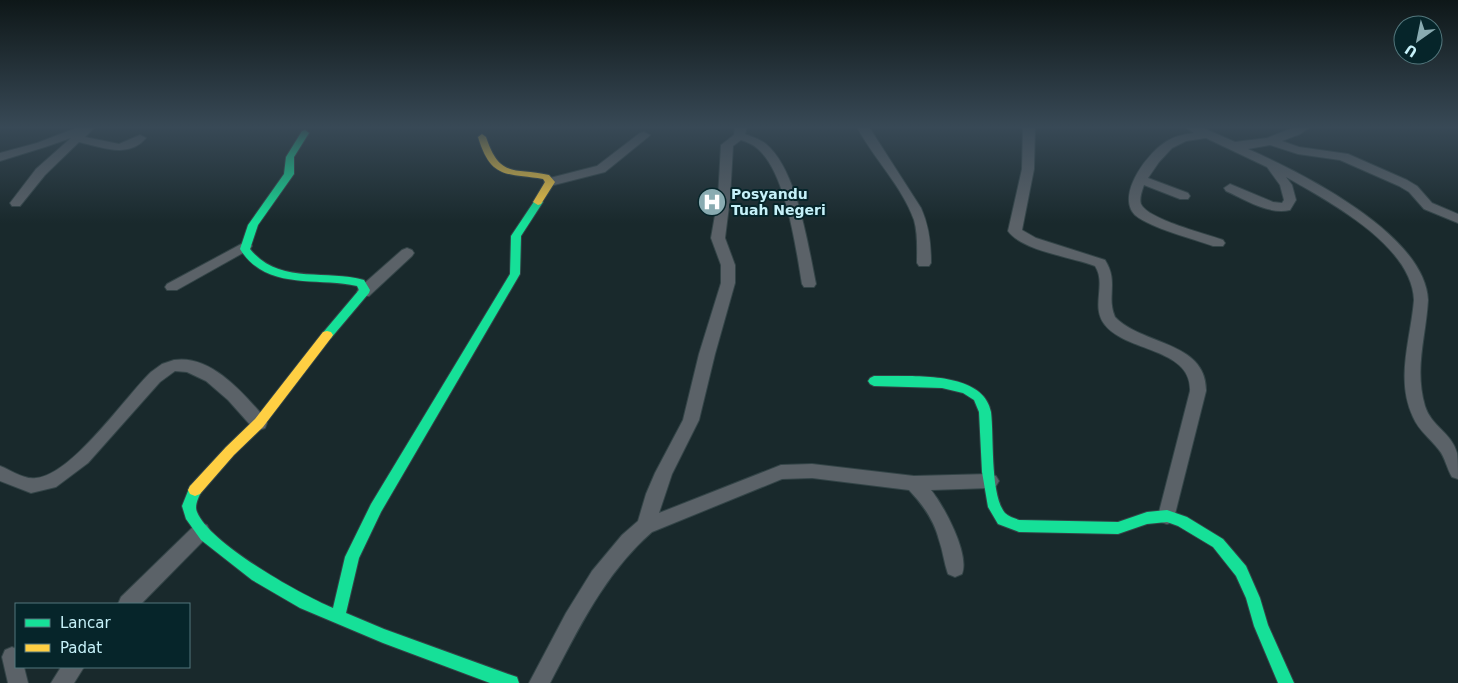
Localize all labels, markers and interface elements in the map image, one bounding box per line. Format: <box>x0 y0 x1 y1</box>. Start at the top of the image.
north arrow <box>1393 15 1443 65</box>
text: U <box>1402 41 1420 61</box>
place label: Posyandu Tuah Negeri <box>731 186 826 218</box>
hospital icon: Posyandu Tuah Negeri <box>697 187 727 217</box>
legend <box>15 603 190 668</box>
text: Lancar <box>60 614 111 632</box>
text: Padat <box>60 639 102 657</box>

